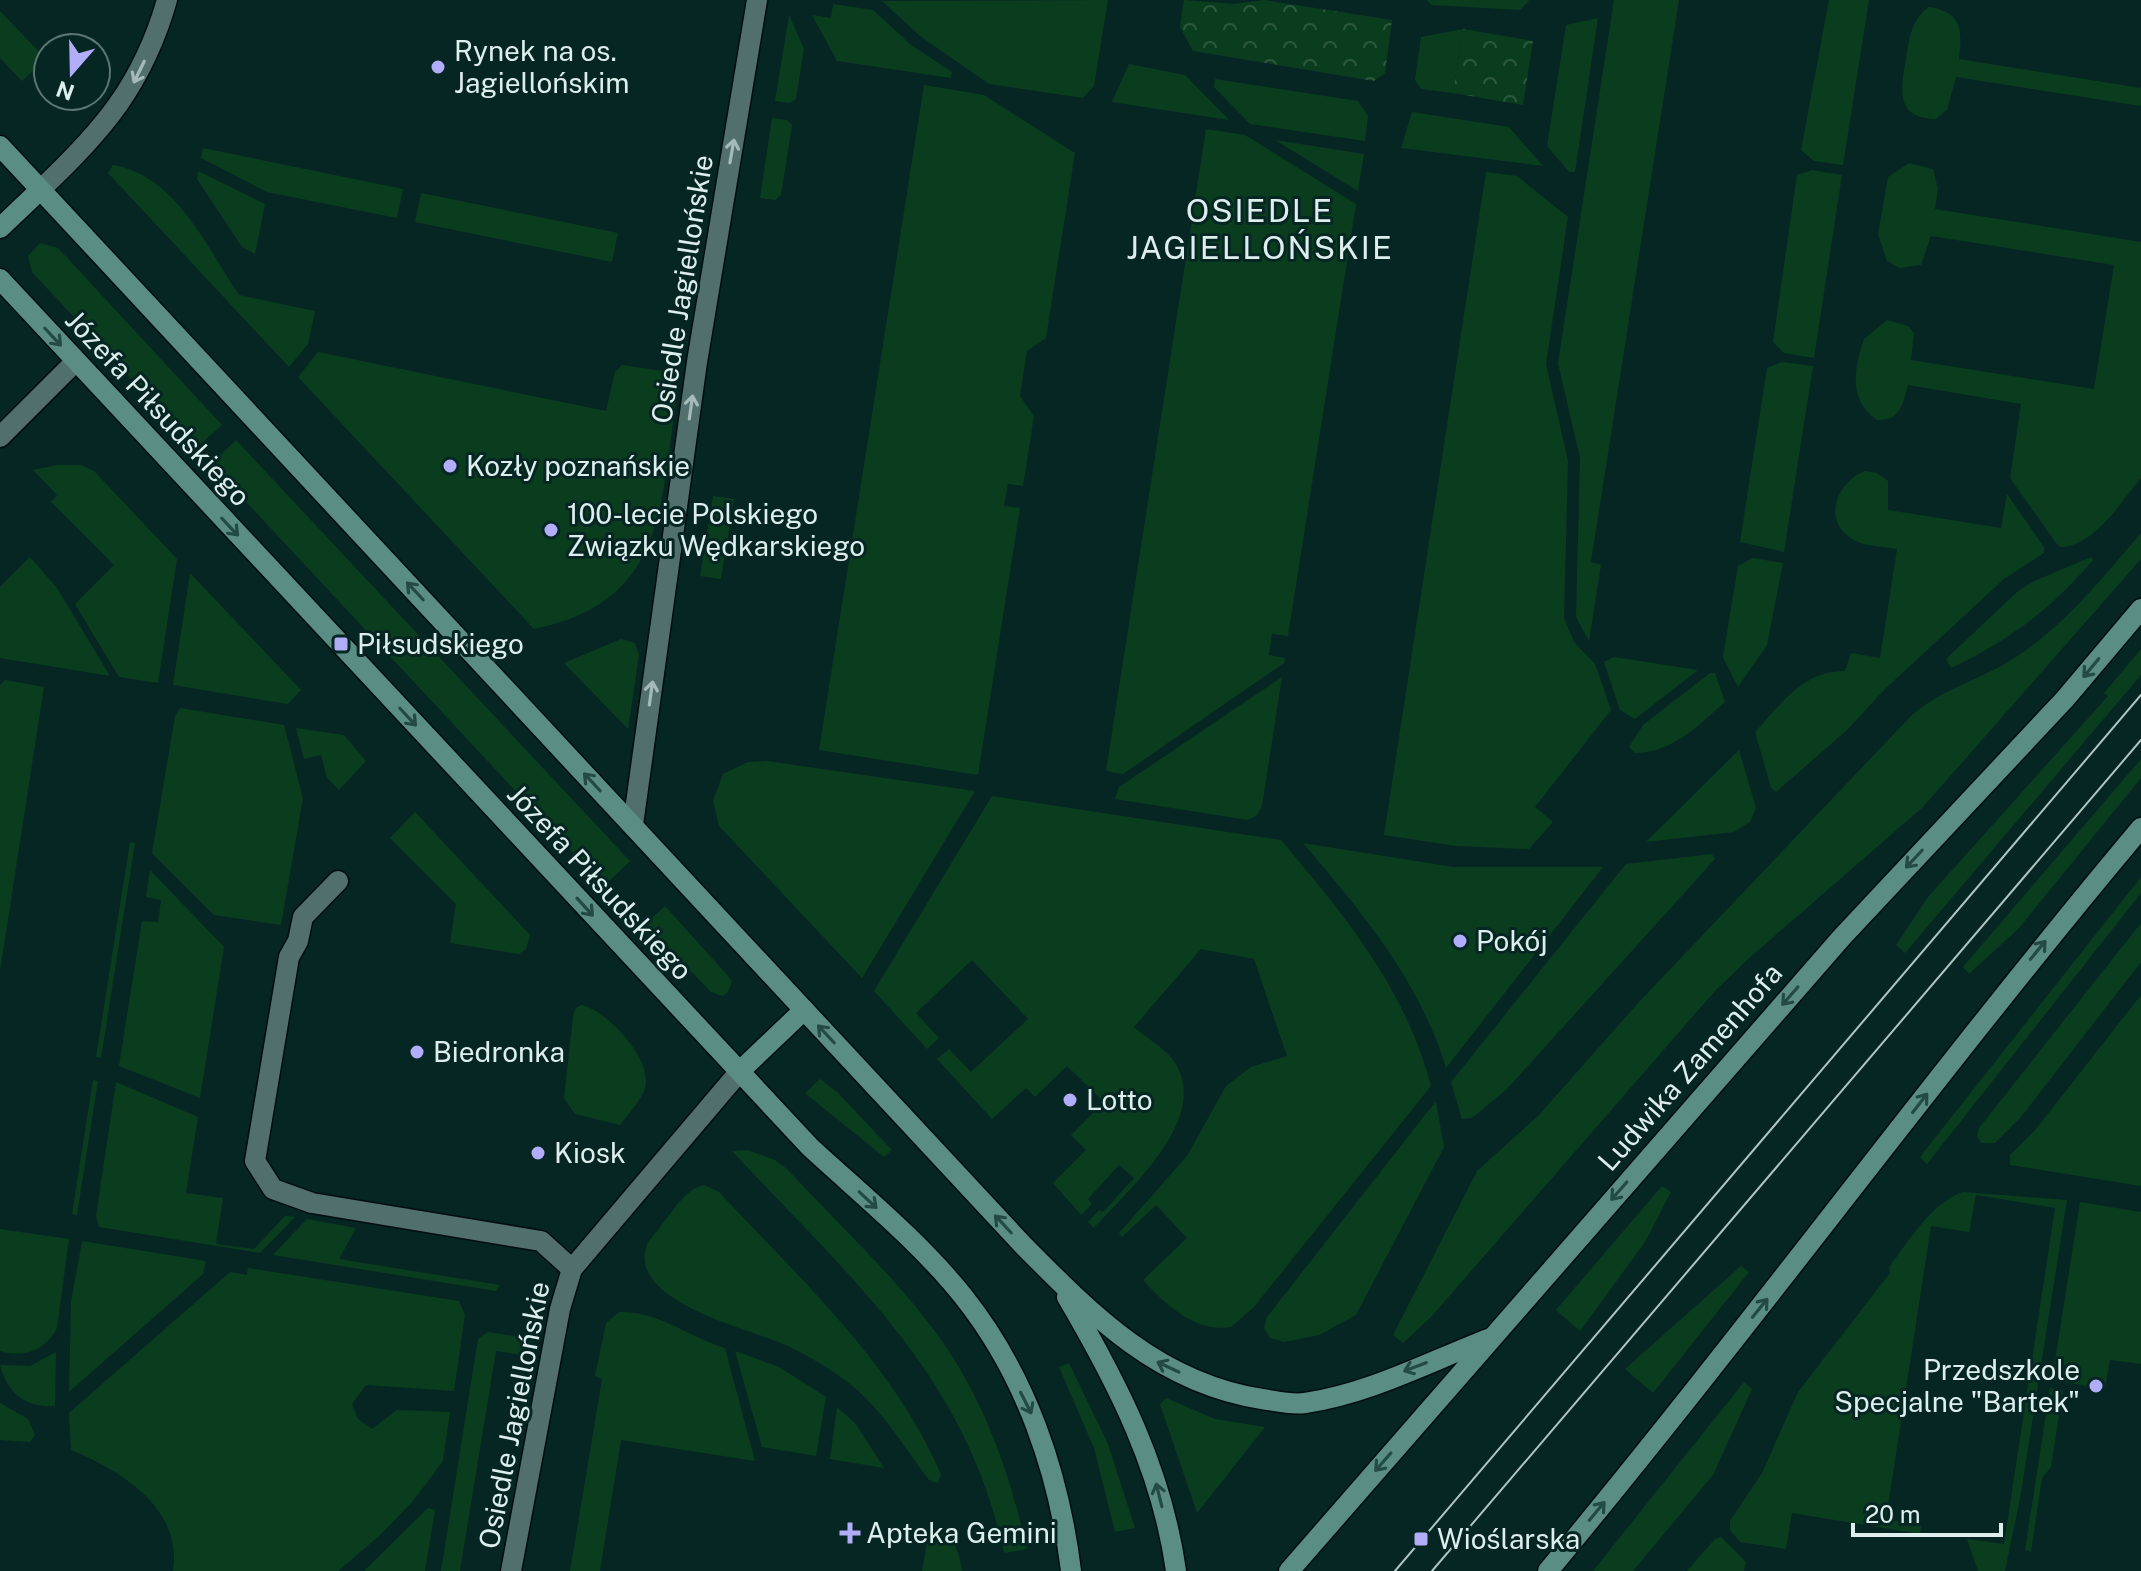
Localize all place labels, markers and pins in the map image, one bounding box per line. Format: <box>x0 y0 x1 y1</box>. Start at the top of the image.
place label: Rynek na os. Jagiellońskim <box>454 34 630 99</box>
marker: Rynek na os. Jagiellońskim <box>429 58 447 76</box>
place label: Kozły poznańskie <box>466 449 690 482</box>
marker: Kozły poznańskie <box>441 457 459 475</box>
place label: 100-lecie Polskiego Związku Wędkarskiego <box>567 497 865 562</box>
marker: 100-lecie Polskiego Związku Wędkarskiego <box>542 521 560 539</box>
place label: Piłsudskiego <box>357 627 524 660</box>
marker: Piłsudskiego <box>332 635 350 653</box>
place label: Pokój <box>1476 924 1548 957</box>
marker: Pokój <box>1451 932 1469 950</box>
place label: Biedronka <box>433 1035 565 1068</box>
marker: Biedronka <box>408 1043 426 1061</box>
place label: Lotto <box>1086 1083 1153 1116</box>
marker: Lotto <box>1061 1091 1079 1109</box>
place label: Kiosk <box>554 1136 626 1169</box>
marker: Kiosk <box>529 1144 547 1162</box>
place label: Przedszkole Specjalne "Bartek" <box>1834 1353 2080 1418</box>
marker: Przedszkole Specjalne "Bartek" <box>2087 1377 2105 1395</box>
place label: Apteka Gemini <box>866 1516 1057 1549</box>
place label: Wioślarska <box>1437 1522 1580 1555</box>
marker: Apteka Gemini <box>841 1524 859 1542</box>
marker: Wioślarska <box>1412 1530 1430 1548</box>

